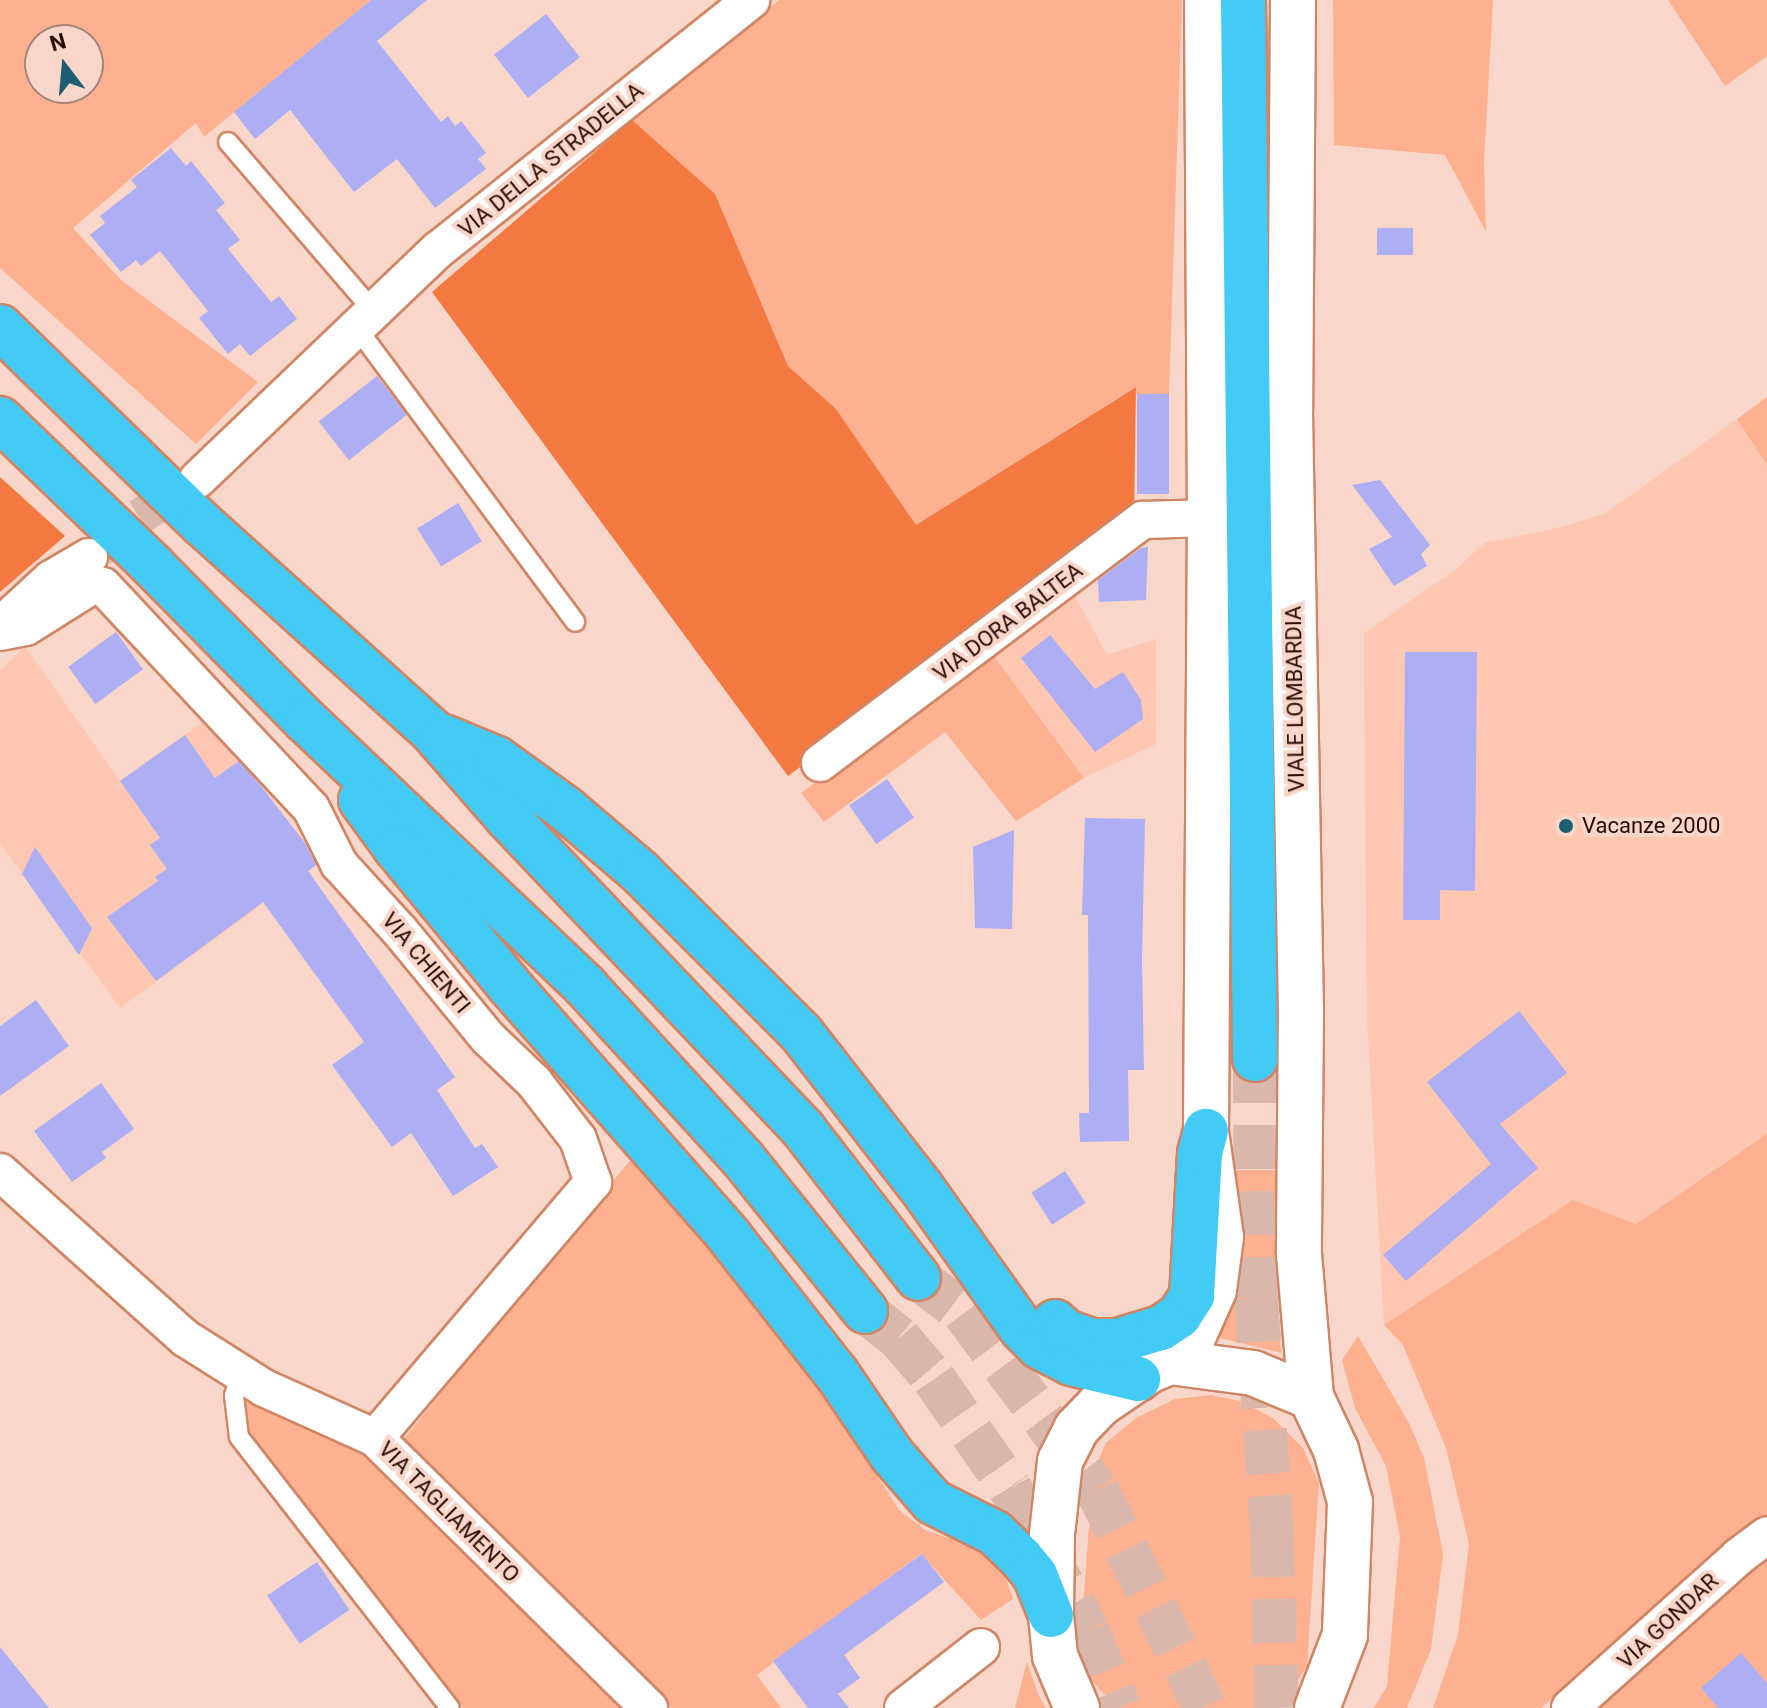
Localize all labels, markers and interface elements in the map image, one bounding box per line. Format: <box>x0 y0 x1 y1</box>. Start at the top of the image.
north arrow <box>24 24 104 104</box>
text: N <box>47 28 69 57</box>
street label: VIA DELLA STRADELLA <box>453 77 649 243</box>
street label: VIA DORA BALTEA <box>928 557 1088 687</box>
street label: VIALE LOMBARDIA <box>1280 606 1310 792</box>
place label: Vacanze 2000 <box>1582 813 1720 839</box>
marker: Vacanze 2000 <box>1557 817 1575 835</box>
street label: VIA CHIENTI <box>376 907 476 1019</box>
street label: VIA TAGLIAMENTO <box>373 1436 525 1588</box>
street label: VIA GONDAR <box>1612 1568 1724 1674</box>

